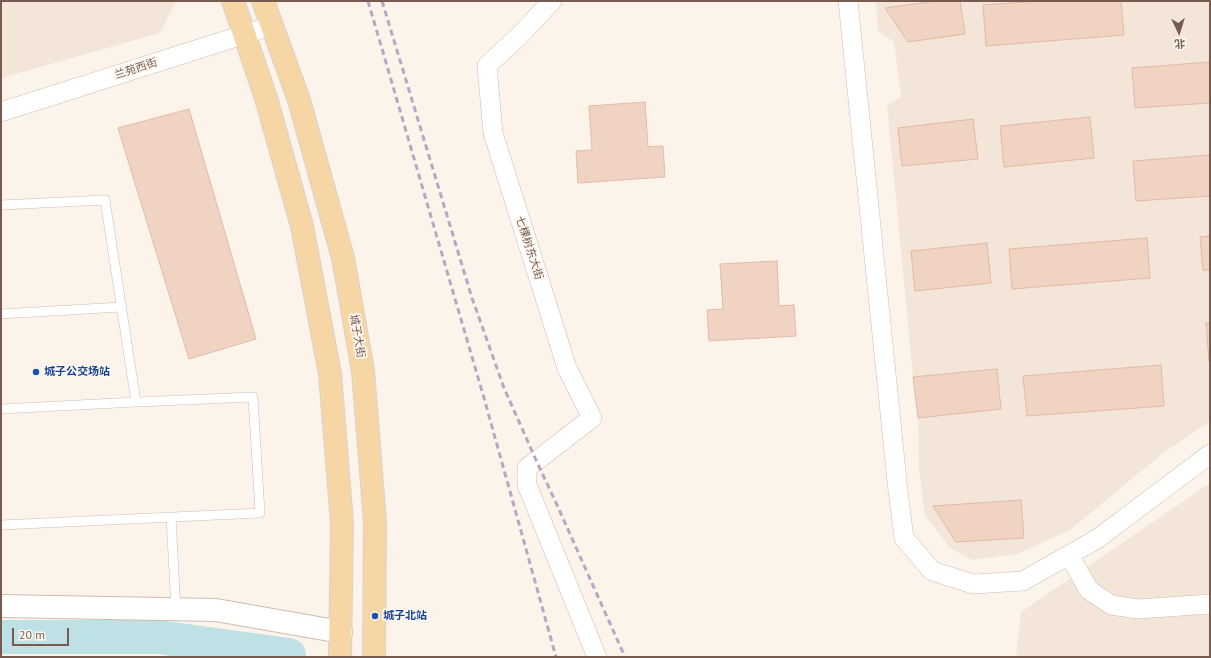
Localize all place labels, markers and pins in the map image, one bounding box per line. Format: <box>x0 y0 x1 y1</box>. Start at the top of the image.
place label: 城子公交场站 <box>44 365 110 379</box>
marker: 城子公交场站 <box>31 367 41 377</box>
place label: 城子北站 <box>383 609 427 623</box>
marker: 城子北站 <box>370 611 380 621</box>

